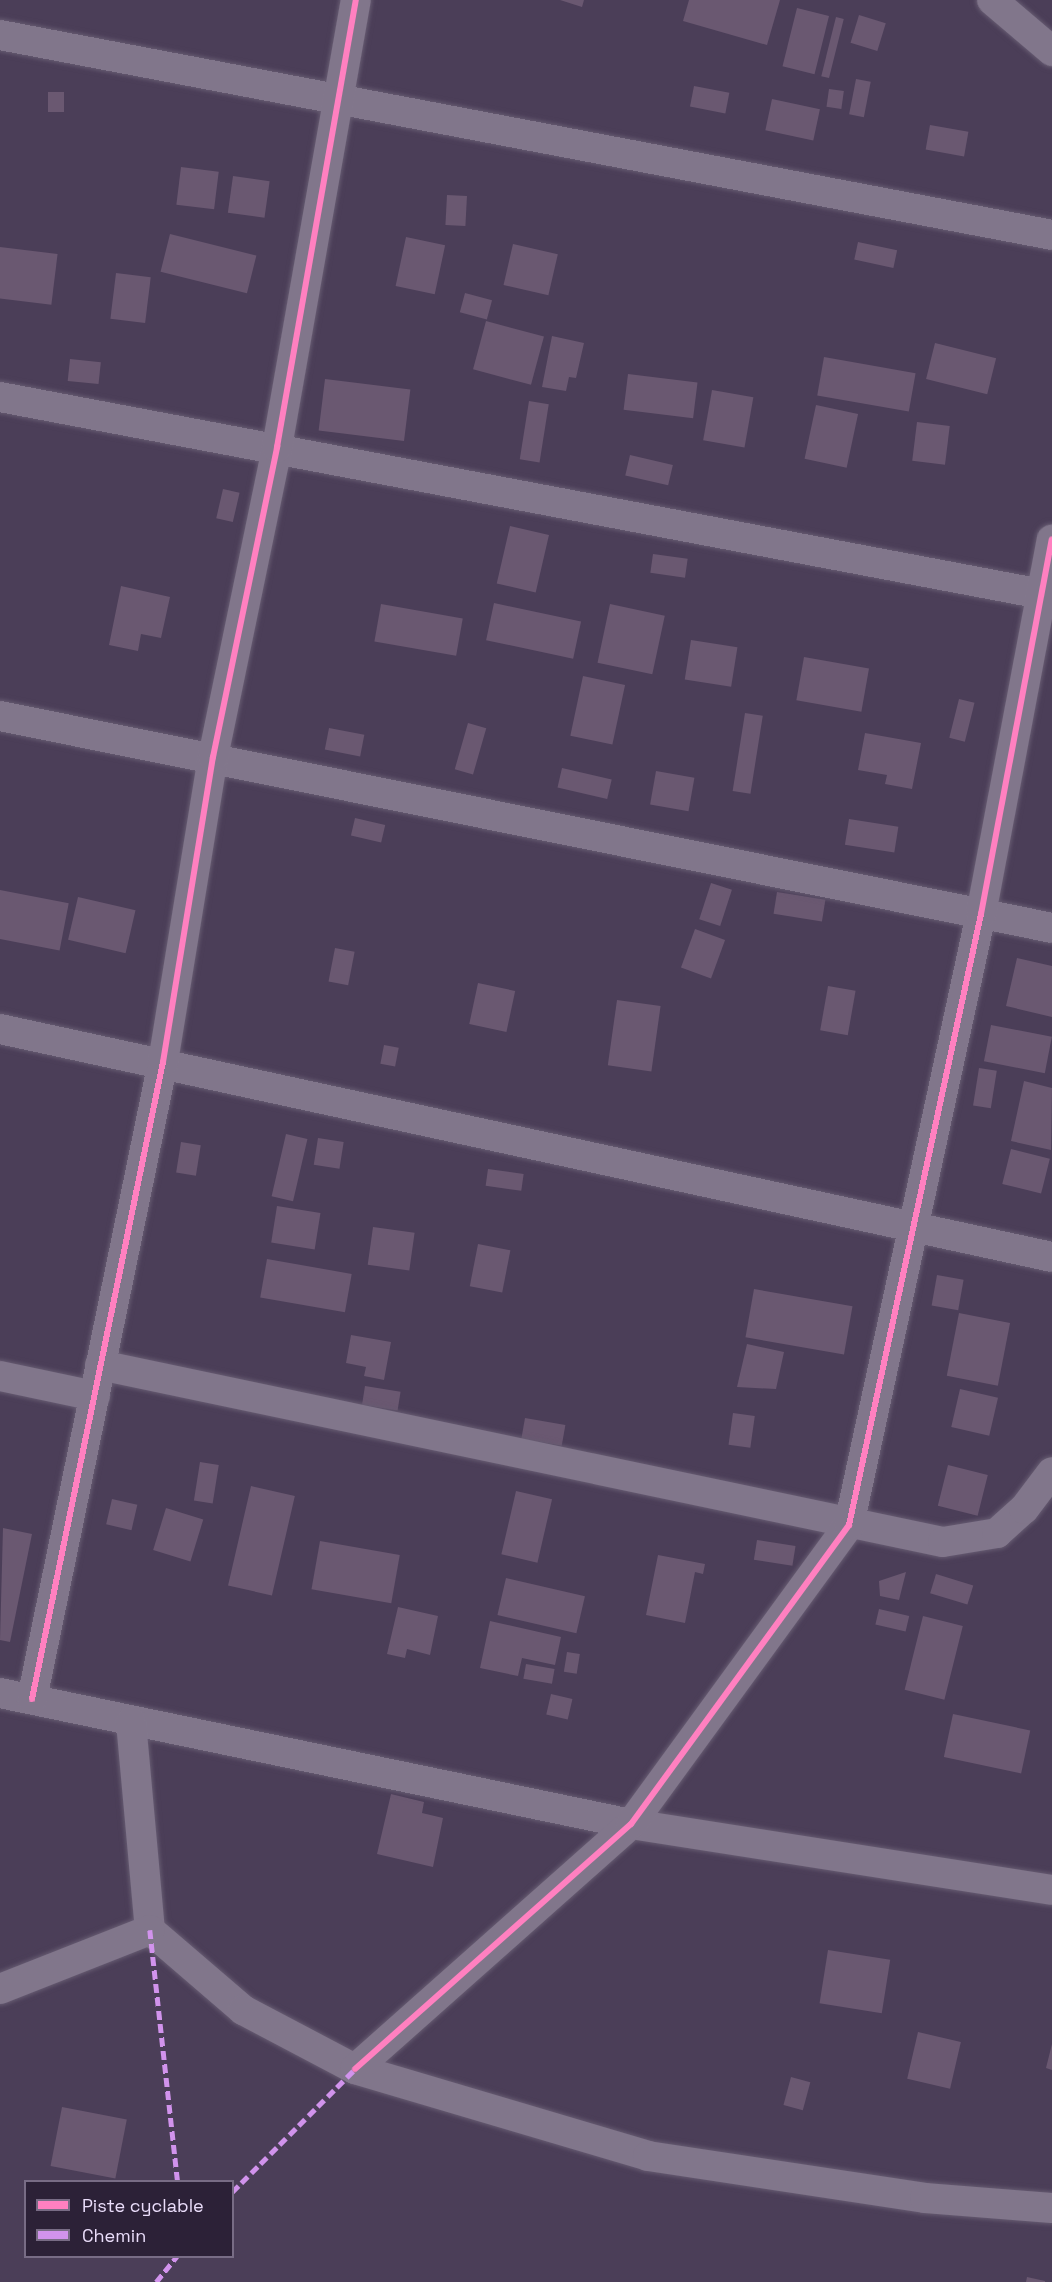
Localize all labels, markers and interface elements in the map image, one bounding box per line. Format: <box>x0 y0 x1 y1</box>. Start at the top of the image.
legend <box>24 2180 234 2258</box>
text: Piste cyclable <box>82 2194 204 2217</box>
text: Chemin <box>82 2224 146 2247</box>

